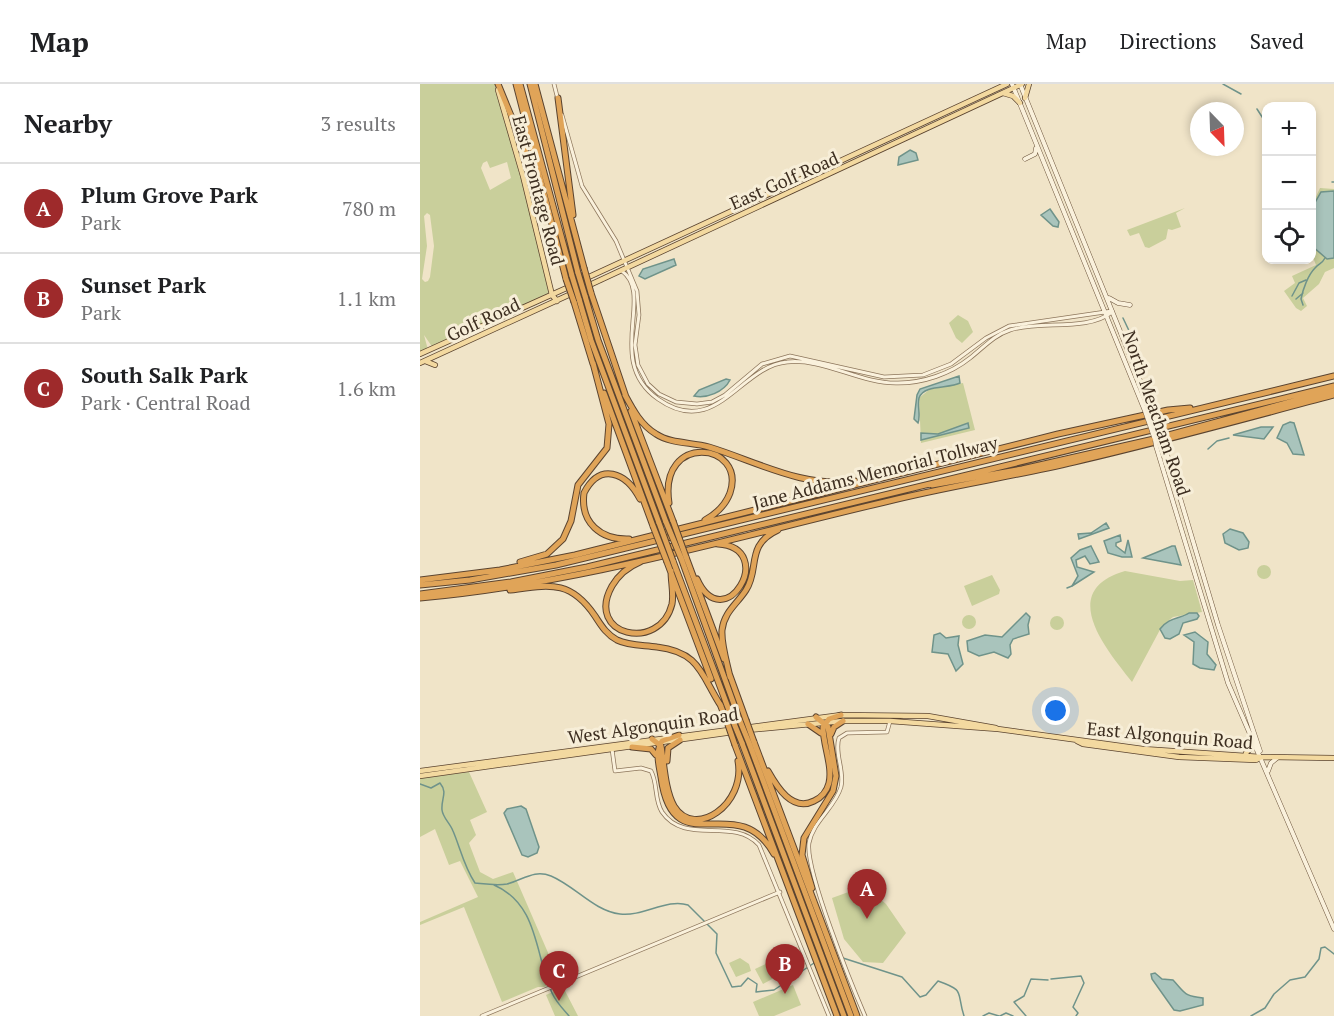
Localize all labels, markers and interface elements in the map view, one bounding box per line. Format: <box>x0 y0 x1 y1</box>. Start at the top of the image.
text: Map <box>30 23 89 60</box>
text: Map <box>1046 27 1087 55</box>
text: Directions <box>1120 27 1217 55</box>
text: Saved <box>1250 27 1304 55</box>
north arrow <box>1190 102 1244 156</box>
map controls <box>1262 102 1316 264</box>
button: + <box>1262 102 1316 156</box>
text: Nearby <box>24 106 112 140</box>
text: 3 results <box>321 110 396 137</box>
street label: East Frontage Road <box>507 112 571 268</box>
street label: East Golf Road <box>726 145 842 215</box>
button: − <box>1262 156 1316 210</box>
text: Plum Grove Park <box>81 180 258 209</box>
text: A <box>36 195 51 222</box>
text: 780 m <box>342 195 396 222</box>
text: Park <box>81 209 121 236</box>
button: locate <box>1262 210 1316 264</box>
text: Sunset Park <box>81 270 206 299</box>
text: B <box>37 285 50 312</box>
text: 1.1 km <box>337 285 396 312</box>
street label: Golf Road <box>442 292 524 346</box>
text: Park <box>81 299 121 326</box>
street label: North Meacham Road <box>1117 327 1197 499</box>
text: South Salk Park <box>81 360 248 389</box>
text: C <box>37 375 50 402</box>
text: 1.6 km <box>337 375 396 402</box>
text: Park · Central Road <box>81 389 251 416</box>
street label: Jane Addams Memorial Tollway <box>750 430 1001 514</box>
your location <box>1041 696 1070 725</box>
street label: West Algonquin Road <box>566 701 740 749</box>
street label: East Algonquin Road <box>1086 716 1254 754</box>
pin: A <box>848 870 886 919</box>
pin: B <box>766 944 805 994</box>
pin: C <box>540 952 578 1001</box>

